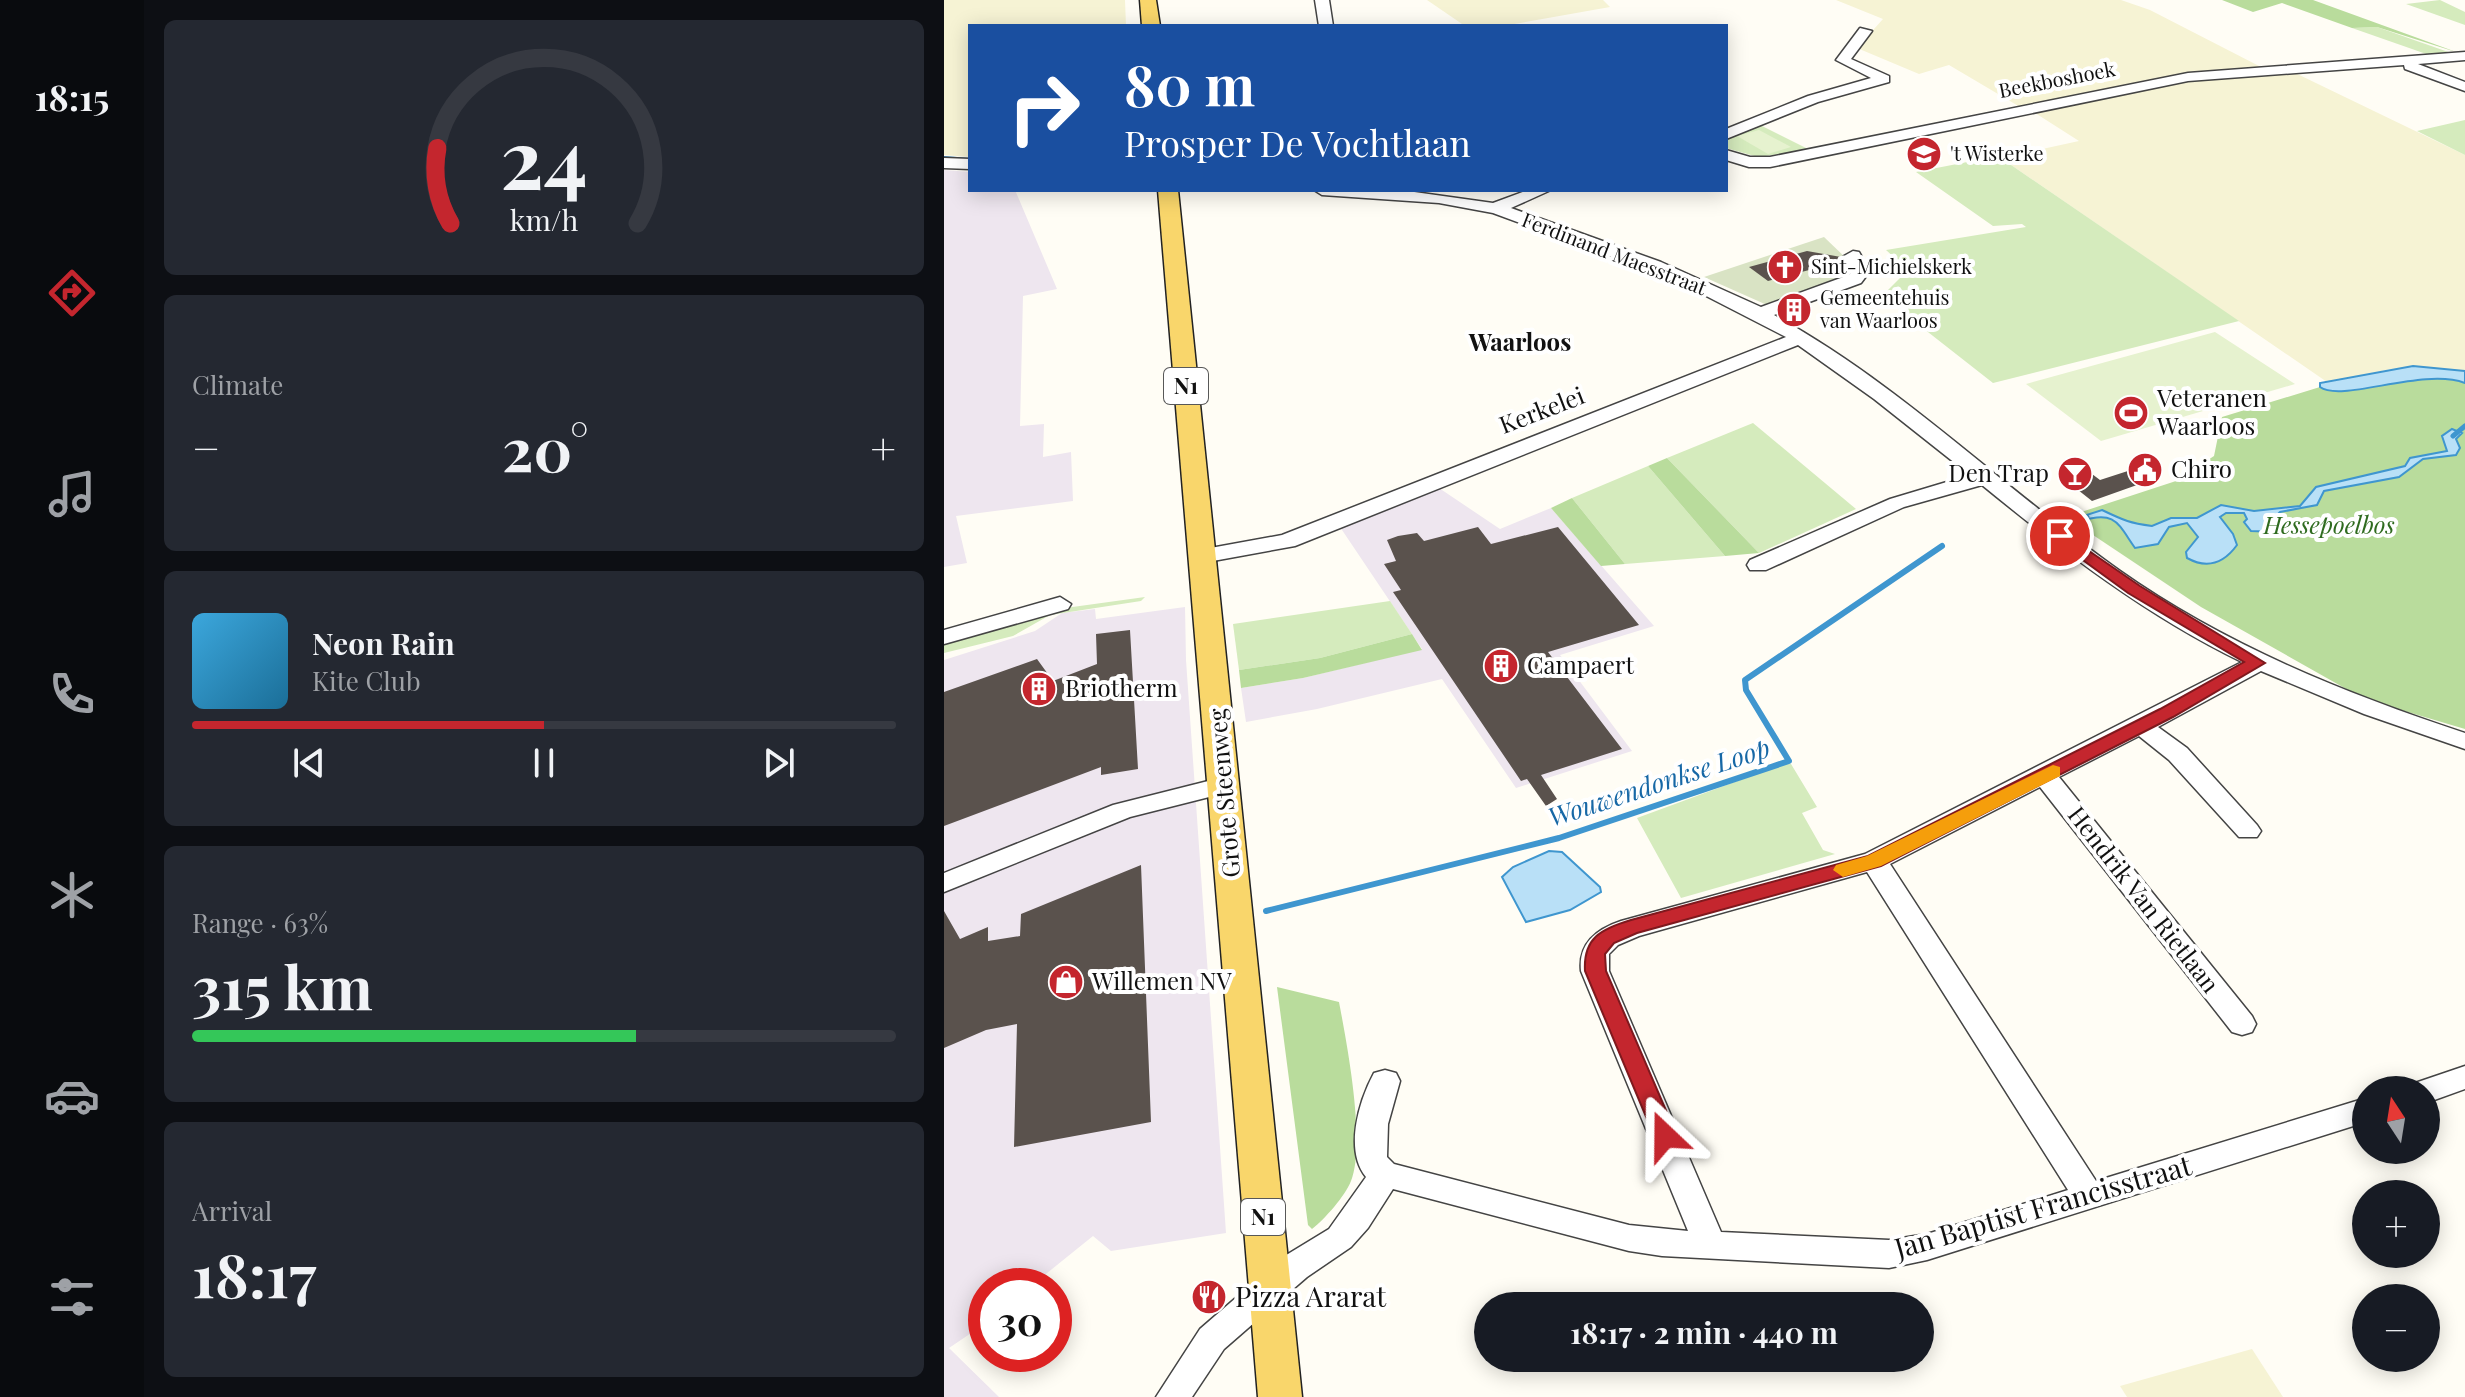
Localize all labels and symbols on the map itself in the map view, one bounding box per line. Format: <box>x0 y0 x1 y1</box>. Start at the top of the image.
street label: Beekboshoek <box>1996 54 2117 103</box>
school or university icon: 't Wisterke <box>1905 135 1943 173</box>
place label: 't Wisterke <box>1950 139 2044 166</box>
street label: Ferdinand Maesstraat <box>1518 205 1712 301</box>
church icon: Sint-Michielskerk <box>1766 248 1804 286</box>
place label: Sint-Michielskerk <box>1811 252 1972 279</box>
place label: Gemeentehuis van Waarloos <box>1819 283 1950 333</box>
building icon: Gemeentehuis van Waarloos <box>1775 291 1813 329</box>
district label: Waarloos <box>1468 325 1571 357</box>
road number: N1 <box>1164 368 1208 404</box>
street label: Kerkelei <box>1494 378 1588 440</box>
place label: Veteranen Waarloos <box>2156 381 2267 441</box>
sports icon: Veteranen Waarloos <box>2112 394 2150 432</box>
public building icon: Chiro <box>2126 451 2164 489</box>
place label: Chiro <box>2171 452 2232 484</box>
bar icon: Den Trap <box>2056 455 2094 493</box>
place label: Den Trap <box>1948 456 2049 488</box>
pin <box>2026 502 2094 570</box>
park label: Hessepoelbos <box>2262 508 2395 540</box>
building icon: Campaert <box>1482 647 1520 685</box>
place label: Campaert <box>1527 648 1634 680</box>
building icon: Briotherm <box>1020 670 1058 708</box>
place label: Briotherm <box>1065 671 1177 703</box>
street label: Grote Steenweg <box>1200 707 1246 879</box>
water label: Wouwendonkse Loop <box>1543 729 1774 834</box>
street label: Hendrik Van Rietlaan <box>2062 799 2227 999</box>
shop icon: Willemen NV <box>1047 963 1085 1001</box>
place label: Willemen NV <box>1091 964 1233 996</box>
north arrow <box>2352 1076 2440 1164</box>
position arrow <box>1623 1094 1707 1178</box>
street label: Jan Baptist Francisstraat <box>1889 1145 2196 1266</box>
road number: N1 <box>1241 1199 1285 1235</box>
speed limit sign: 30 <box>968 1268 1072 1372</box>
place label: Pizza Ararat <box>1235 1277 1387 1314</box>
restaurant icon: Pizza Ararat <box>1190 1278 1228 1316</box>

